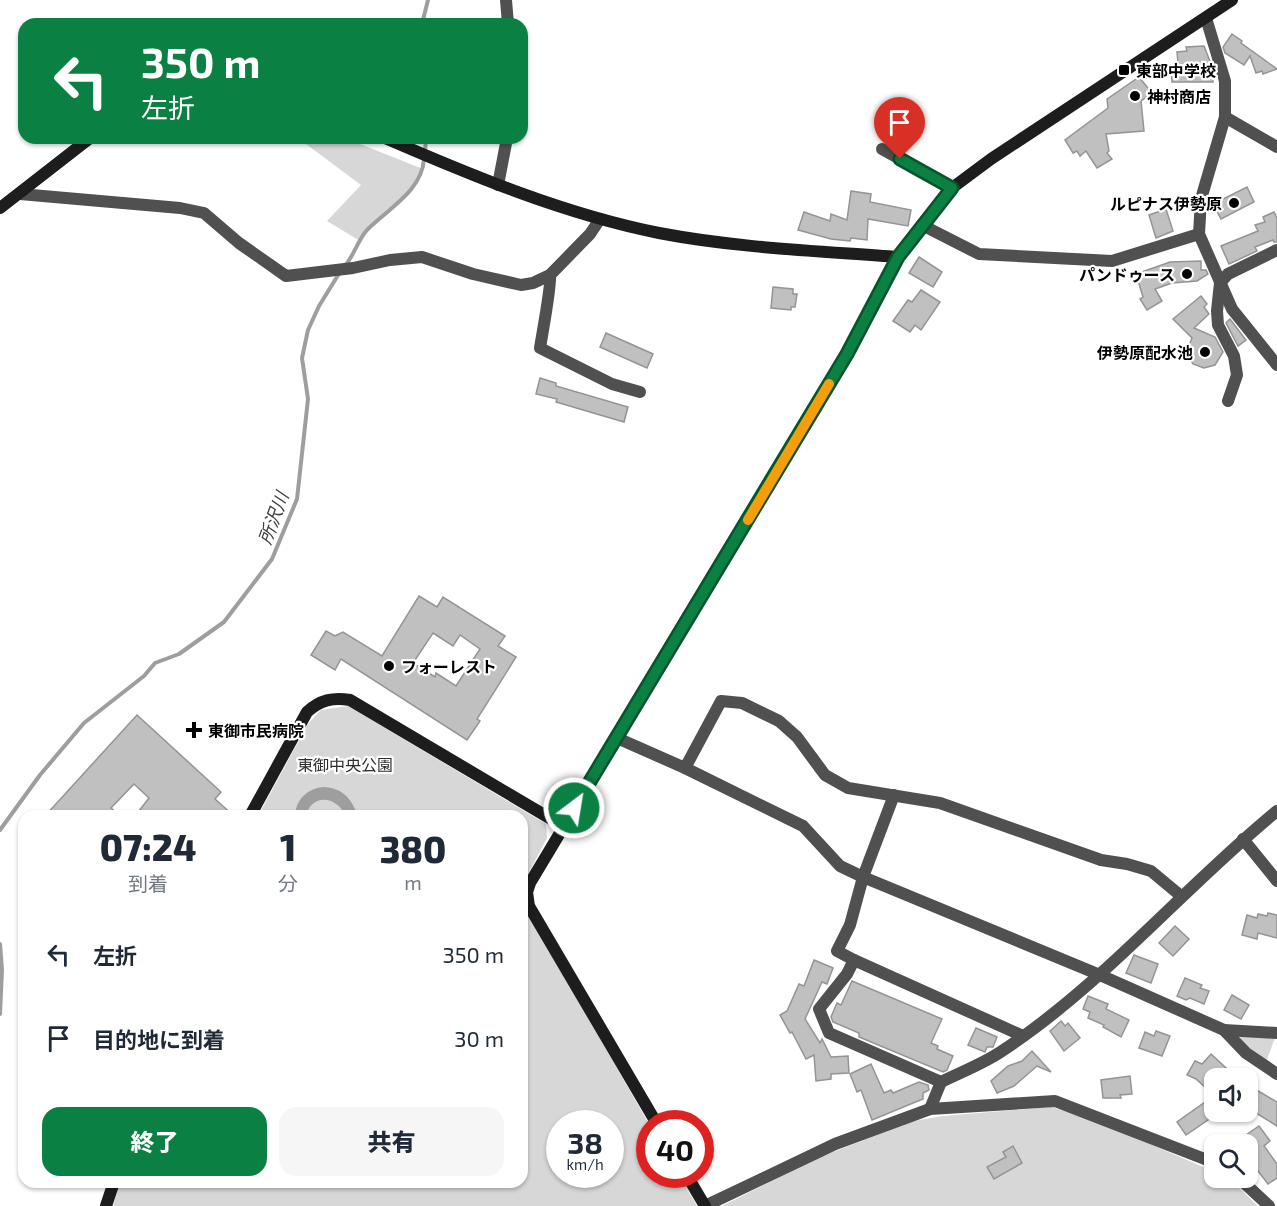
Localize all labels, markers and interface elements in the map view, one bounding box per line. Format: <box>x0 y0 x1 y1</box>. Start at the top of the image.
text: 350 m <box>141 36 261 86</box>
icon: left <box>42 42 120 120</box>
place label: 東部中学校 <box>1136 61 1216 80</box>
marker: 東部中学校 <box>1117 63 1131 77</box>
place label: 神村商店 <box>1147 87 1211 106</box>
marker: 神村商店 <box>1128 89 1142 103</box>
text: 左折 <box>141 91 195 123</box>
pin <box>874 97 925 159</box>
icon: arrive <box>883 106 916 139</box>
place label: ルピナス伊勢原 <box>1110 194 1222 213</box>
marker: ルピナス伊勢原 <box>1227 196 1241 210</box>
place label: パンドゥース <box>1079 265 1175 284</box>
marker: パンドゥース <box>1180 267 1194 281</box>
place label: 伊勢原配水池 <box>1096 343 1193 362</box>
marker: 伊勢原配水池 <box>1198 345 1212 359</box>
water label: 所沢川 <box>253 487 293 547</box>
place label: フォーレスト <box>401 657 497 676</box>
marker: フォーレスト <box>382 659 396 673</box>
marker: 東御市民病院 <box>185 721 203 739</box>
place label: 東御市民病院 <box>208 721 304 740</box>
park label: 東御中央公園 <box>297 755 393 774</box>
position arrow <box>542 776 606 840</box>
text: 07:24 <box>100 825 196 868</box>
text: 1 <box>280 825 296 868</box>
text: 380 <box>380 827 446 870</box>
text: m <box>404 870 422 894</box>
text: 到着 <box>128 871 168 895</box>
text: 分 <box>278 871 298 895</box>
icon: left <box>42 938 75 971</box>
text: 350 m <box>443 941 504 967</box>
text: 左折 <box>93 942 137 968</box>
icon: arrive <box>42 1022 75 1055</box>
text: 30 m <box>454 1025 504 1051</box>
text: 目的地に到着 <box>93 1026 225 1052</box>
map controls <box>1204 1068 1258 1188</box>
button: sound <box>1204 1068 1258 1122</box>
button: 終了 <box>42 1107 267 1176</box>
button: 共有 <box>279 1107 504 1176</box>
speed limit sign: 40 <box>636 1110 714 1188</box>
text: 38 <box>567 1124 603 1160</box>
button: search <box>1204 1134 1258 1188</box>
text: km/h <box>566 1155 604 1173</box>

